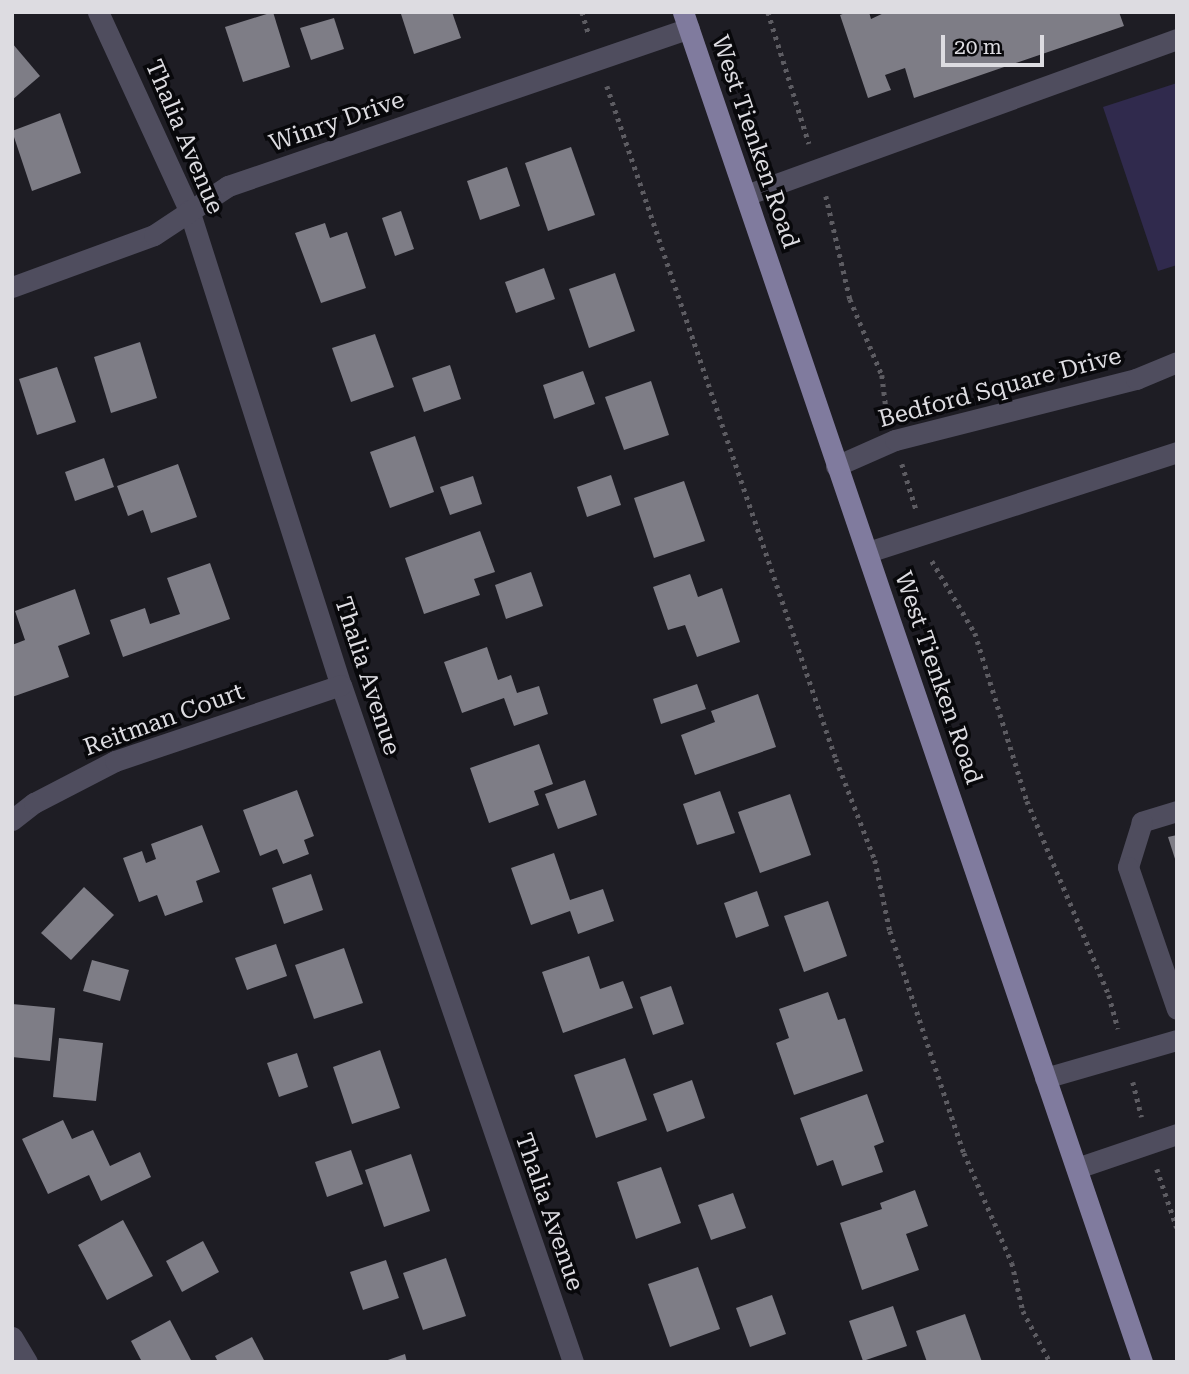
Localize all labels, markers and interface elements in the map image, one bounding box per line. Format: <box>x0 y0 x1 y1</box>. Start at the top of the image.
scale bar <box>944 21 1047 65</box>
street label: West Tienken Road <box>705 32 805 252</box>
text: 20 m <box>954 35 1002 59</box>
street label: Thalia Avenue <box>139 56 229 218</box>
street label: Winry Drive <box>266 85 408 159</box>
street label: Bedford Square Drive <box>876 342 1124 434</box>
street label: West Tienken Road <box>888 568 988 788</box>
street label: Thalia Avenue <box>328 593 406 759</box>
street label: Reitman Court <box>80 678 248 762</box>
street label: Thalia Avenue <box>509 1129 589 1295</box>

